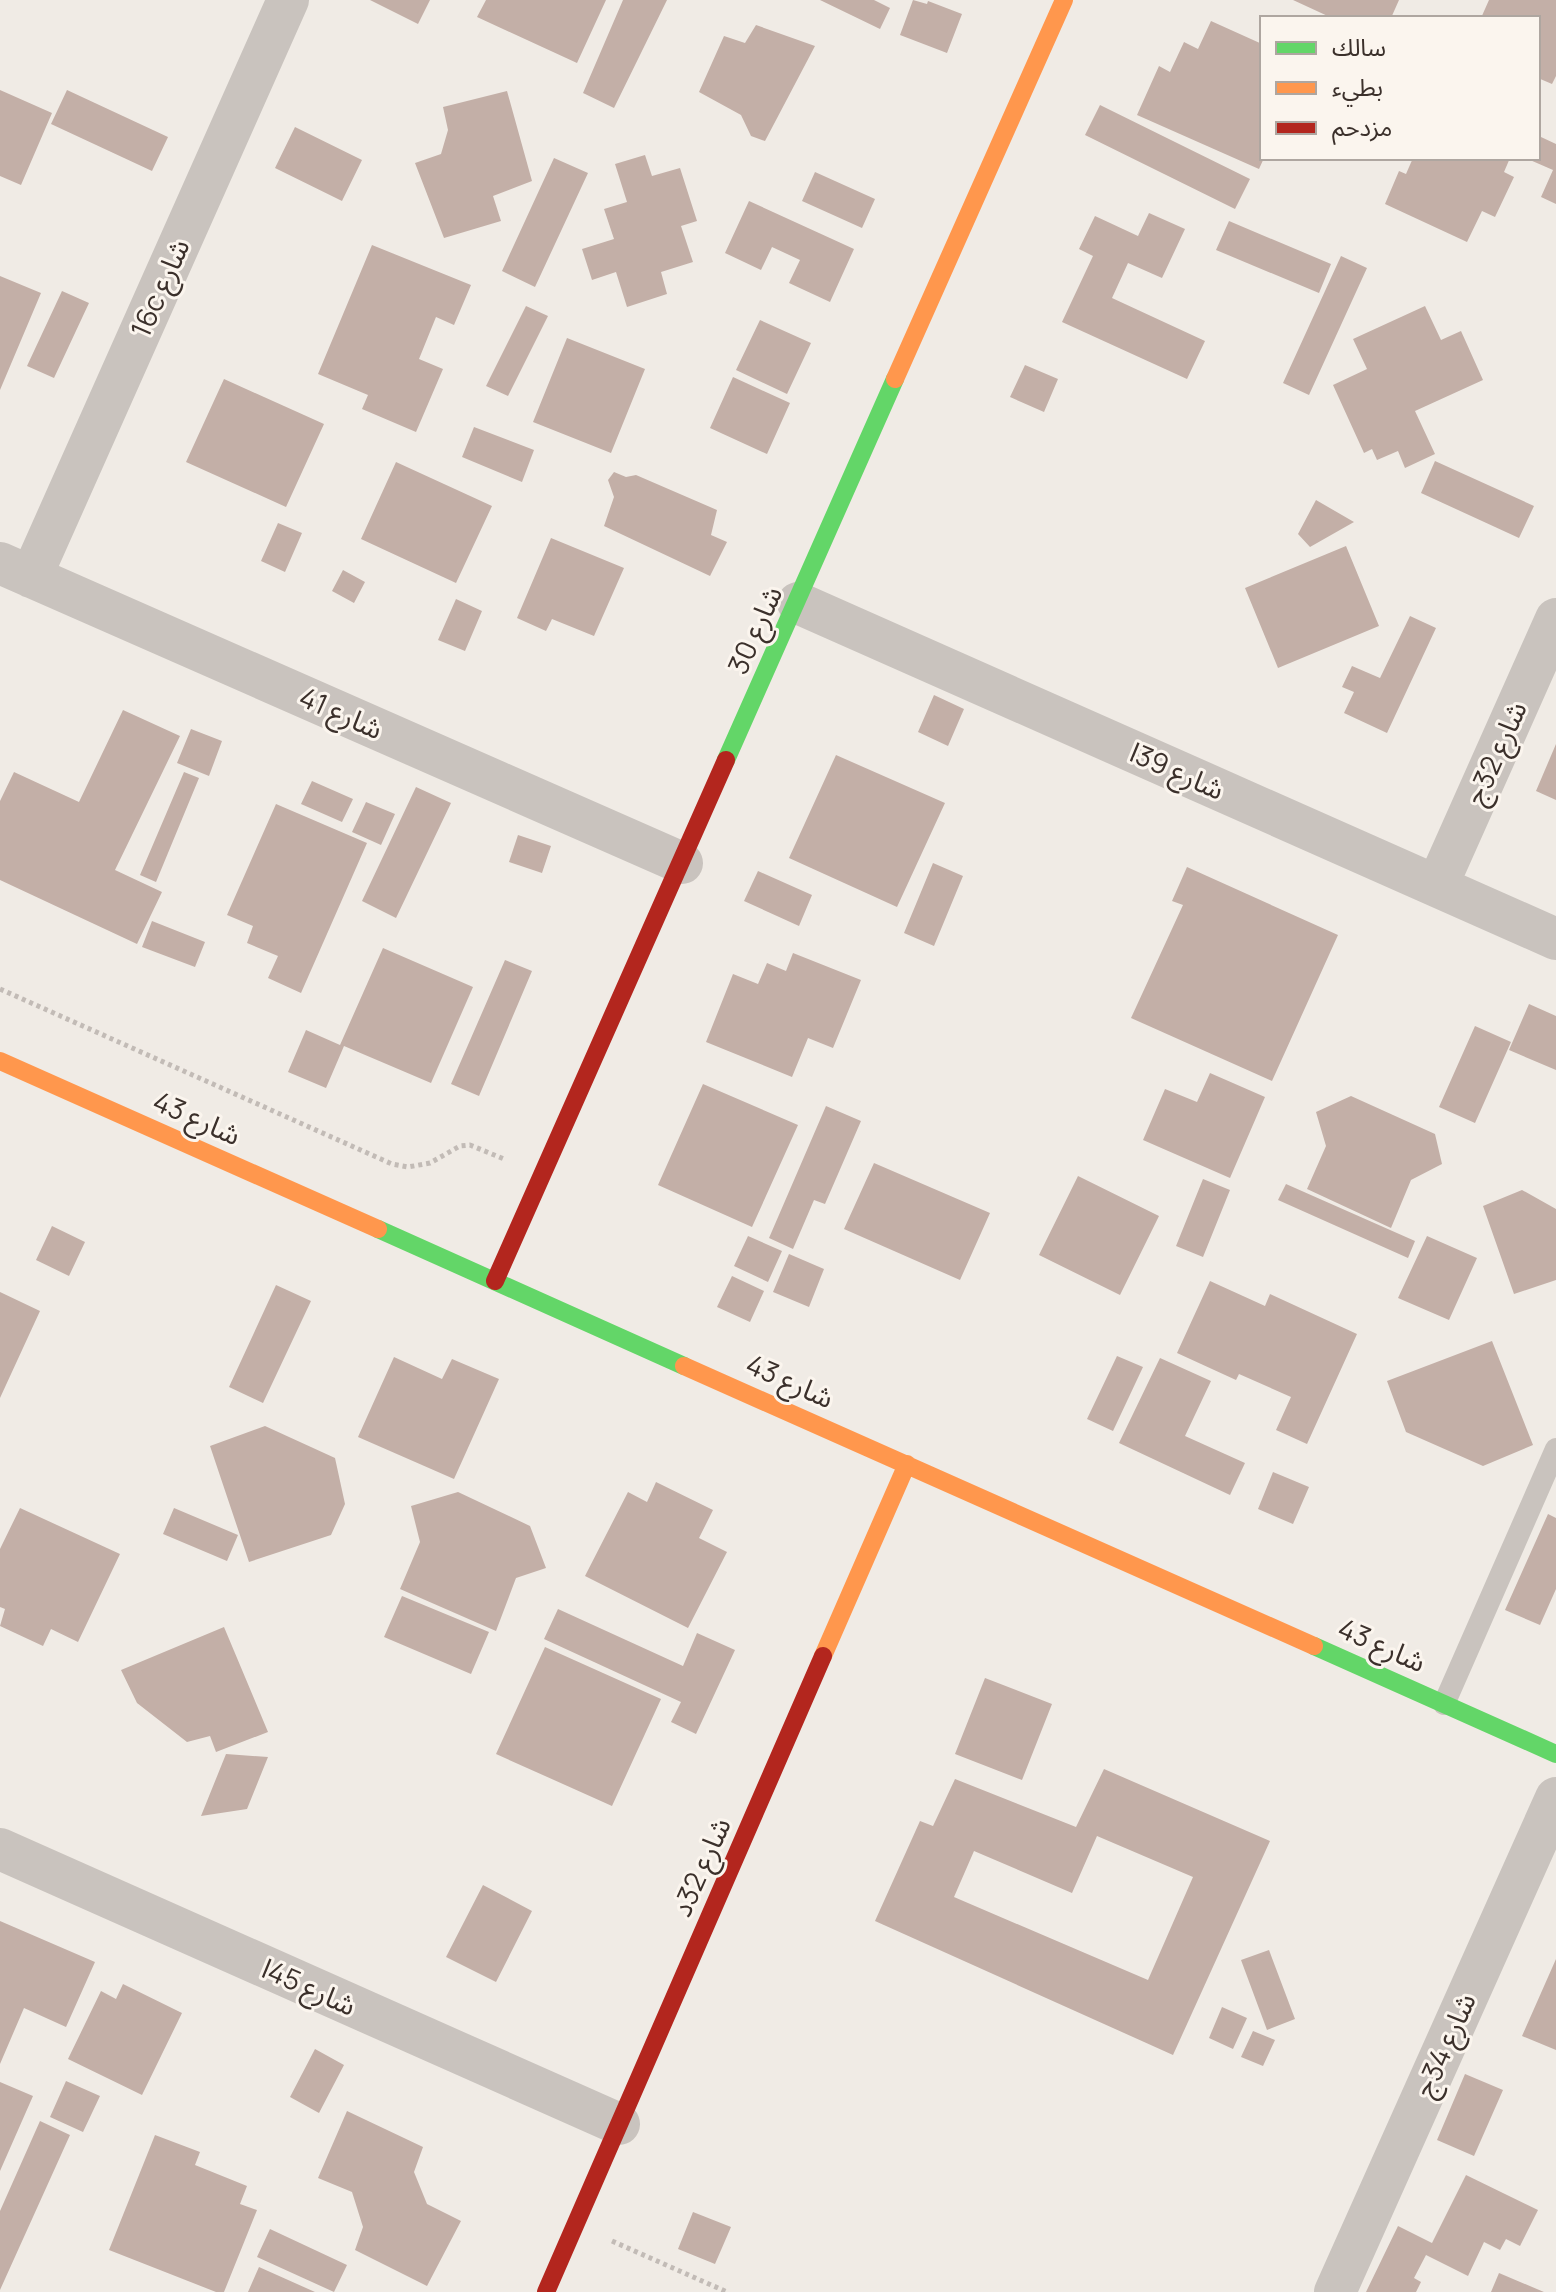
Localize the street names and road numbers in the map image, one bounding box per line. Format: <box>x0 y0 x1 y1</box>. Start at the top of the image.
street label: 16c شارع <box>121 232 200 344</box>
street label: شارع 30 <box>718 579 793 681</box>
street label: شارع 41 <box>292 677 389 750</box>
street label: شارع 32ج <box>1455 695 1537 812</box>
street label: شارع 39ا <box>1123 732 1231 810</box>
street label: شارع 43 <box>146 1081 247 1156</box>
street label: شارع 43 <box>739 1344 840 1419</box>
street label: شارع 43 <box>1331 1608 1432 1683</box>
street label: شارع 32د <box>661 1811 742 1924</box>
street label: شارع 45ا <box>255 1948 363 2026</box>
street label: شارع 34ج <box>1404 1987 1487 2104</box>

